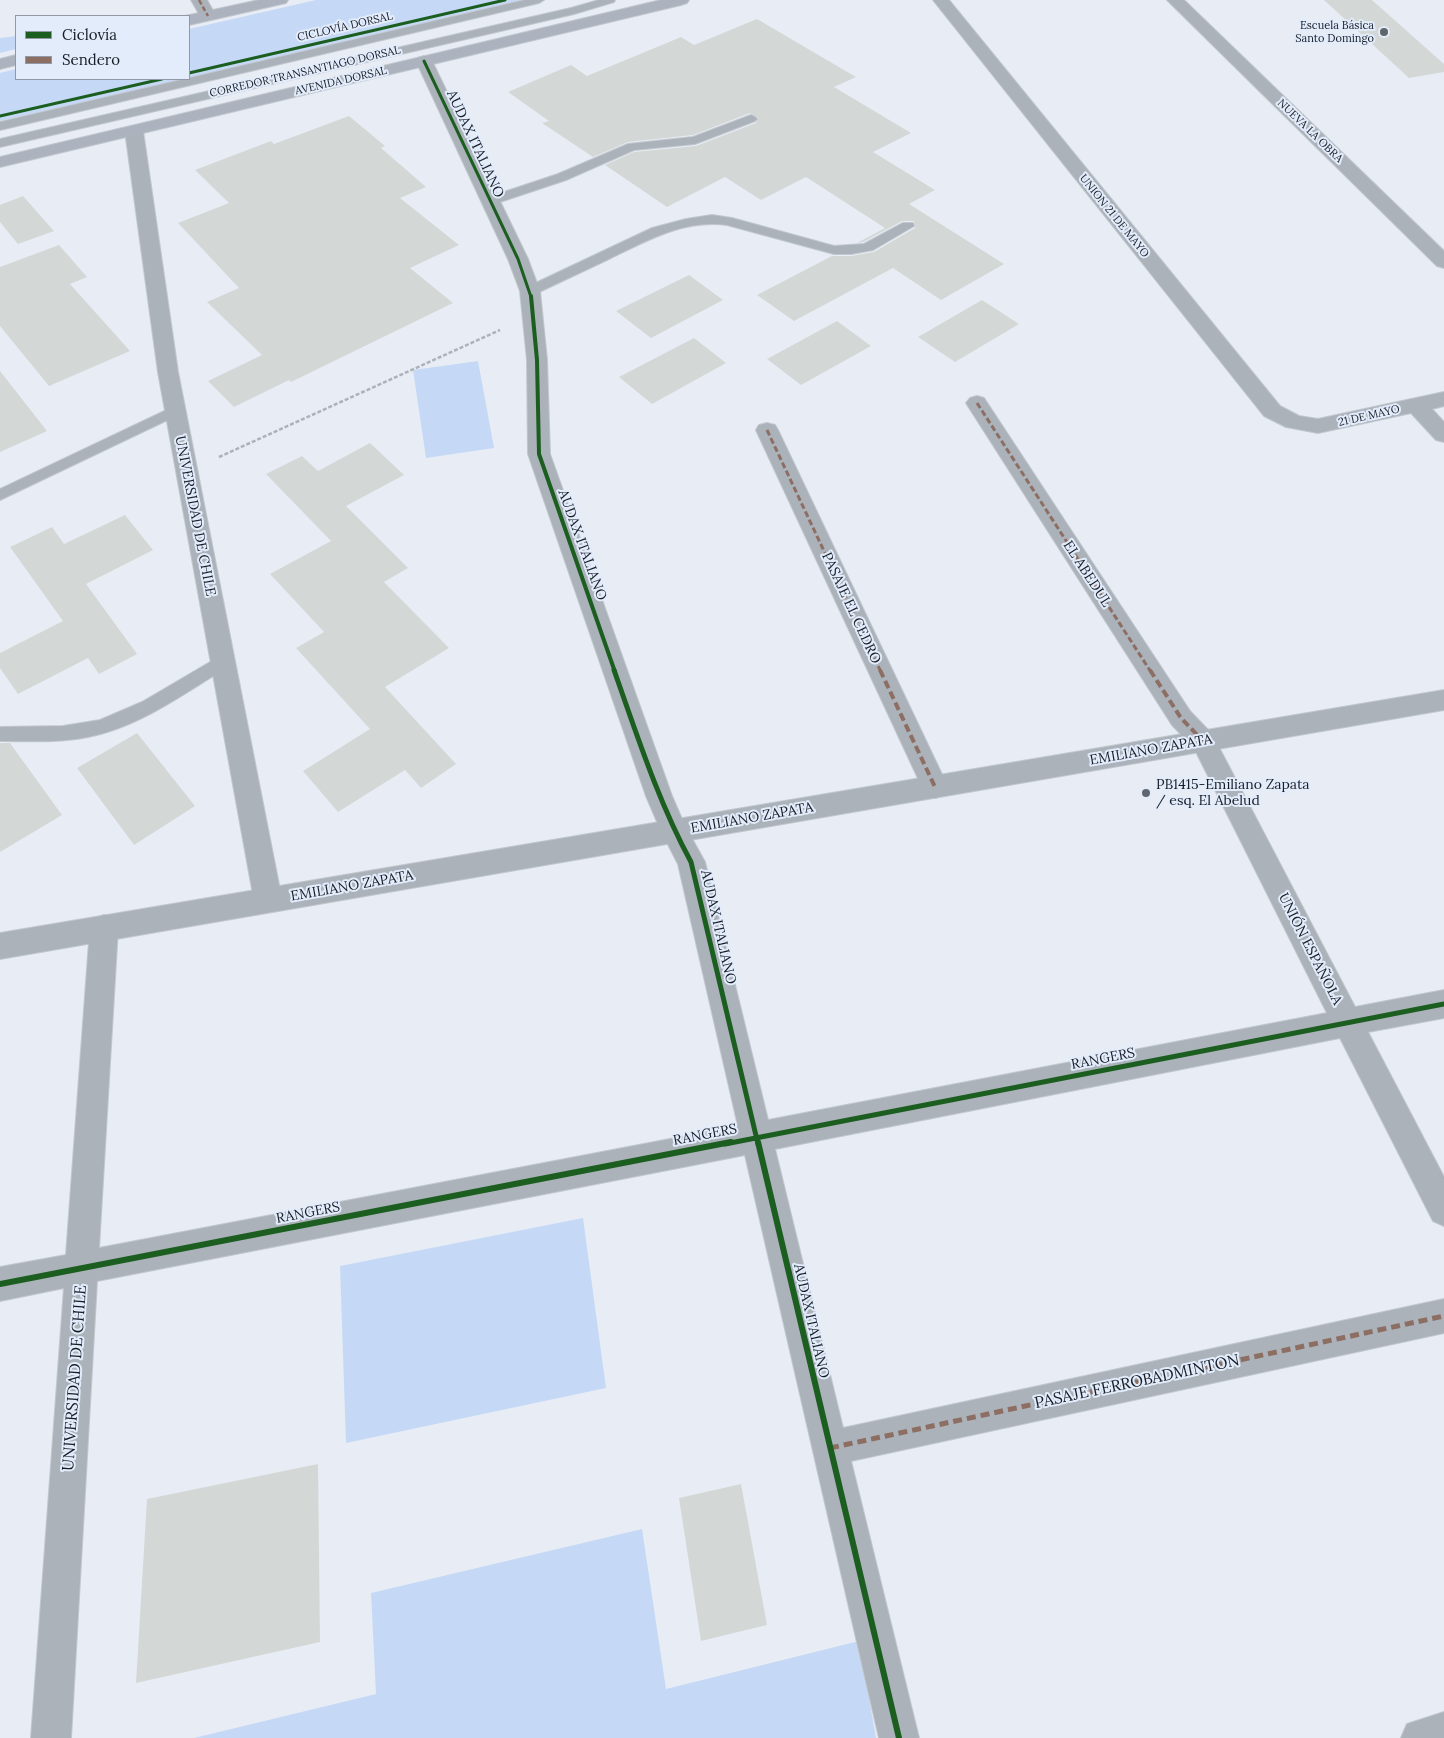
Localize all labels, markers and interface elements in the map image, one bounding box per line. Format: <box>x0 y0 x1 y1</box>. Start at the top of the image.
street label: CICLOVÍA DORSAL <box>296 10 394 44</box>
legend <box>15 15 190 80</box>
place label: Escuela Básica Santo Domingo <box>1295 19 1374 45</box>
text: Ciclovía <box>62 25 117 44</box>
marker: Escuela Básica Santo Domingo <box>1378 26 1390 38</box>
street label: CORREDOR TRANSANTIAGO DORSAL <box>208 44 402 100</box>
text: Sendero <box>62 50 120 69</box>
street label: AVENIDA DORSAL <box>294 64 388 98</box>
street label: AUDAX ITALIANO <box>443 88 507 200</box>
street label: NUEVA LA OBRA <box>1274 96 1346 166</box>
street label: UNION 21 DE MAYO <box>1077 172 1151 260</box>
street label: 21 DE MAYO <box>1337 403 1401 429</box>
street label: UNIVERSIDAD DE CHILE <box>171 434 219 598</box>
street label: AUDAX ITALIANO <box>554 487 610 603</box>
street label: EL ABEDUL <box>1059 538 1115 610</box>
street label: PASAJE EL CEDRO <box>818 550 884 666</box>
street label: EMILIANO ZAPATA <box>1088 731 1214 769</box>
place label: PB1415-Emiliano Zapata / esq. El Abelud <box>1156 777 1310 810</box>
marker: PB1415-Emiliano Zapata / esq. El Abelud <box>1140 787 1152 799</box>
street label: EMILIANO ZAPATA <box>689 799 815 837</box>
street label: EMILIANO ZAPATA <box>289 867 415 905</box>
street label: AUDAX ITALIANO <box>697 868 739 986</box>
street label: UNIÓN ESPAÑOLA <box>1275 890 1345 1008</box>
street label: RANGERS <box>1070 1045 1136 1073</box>
street label: RANGERS <box>672 1121 738 1149</box>
street label: RANGERS <box>275 1199 341 1227</box>
street label: AUDAX ITALIANO <box>790 1262 832 1380</box>
street label: UNIVERSIDAD DE CHILE <box>59 1284 91 1472</box>
street label: PASAJE FERROBADMINTON <box>1033 1351 1241 1413</box>

